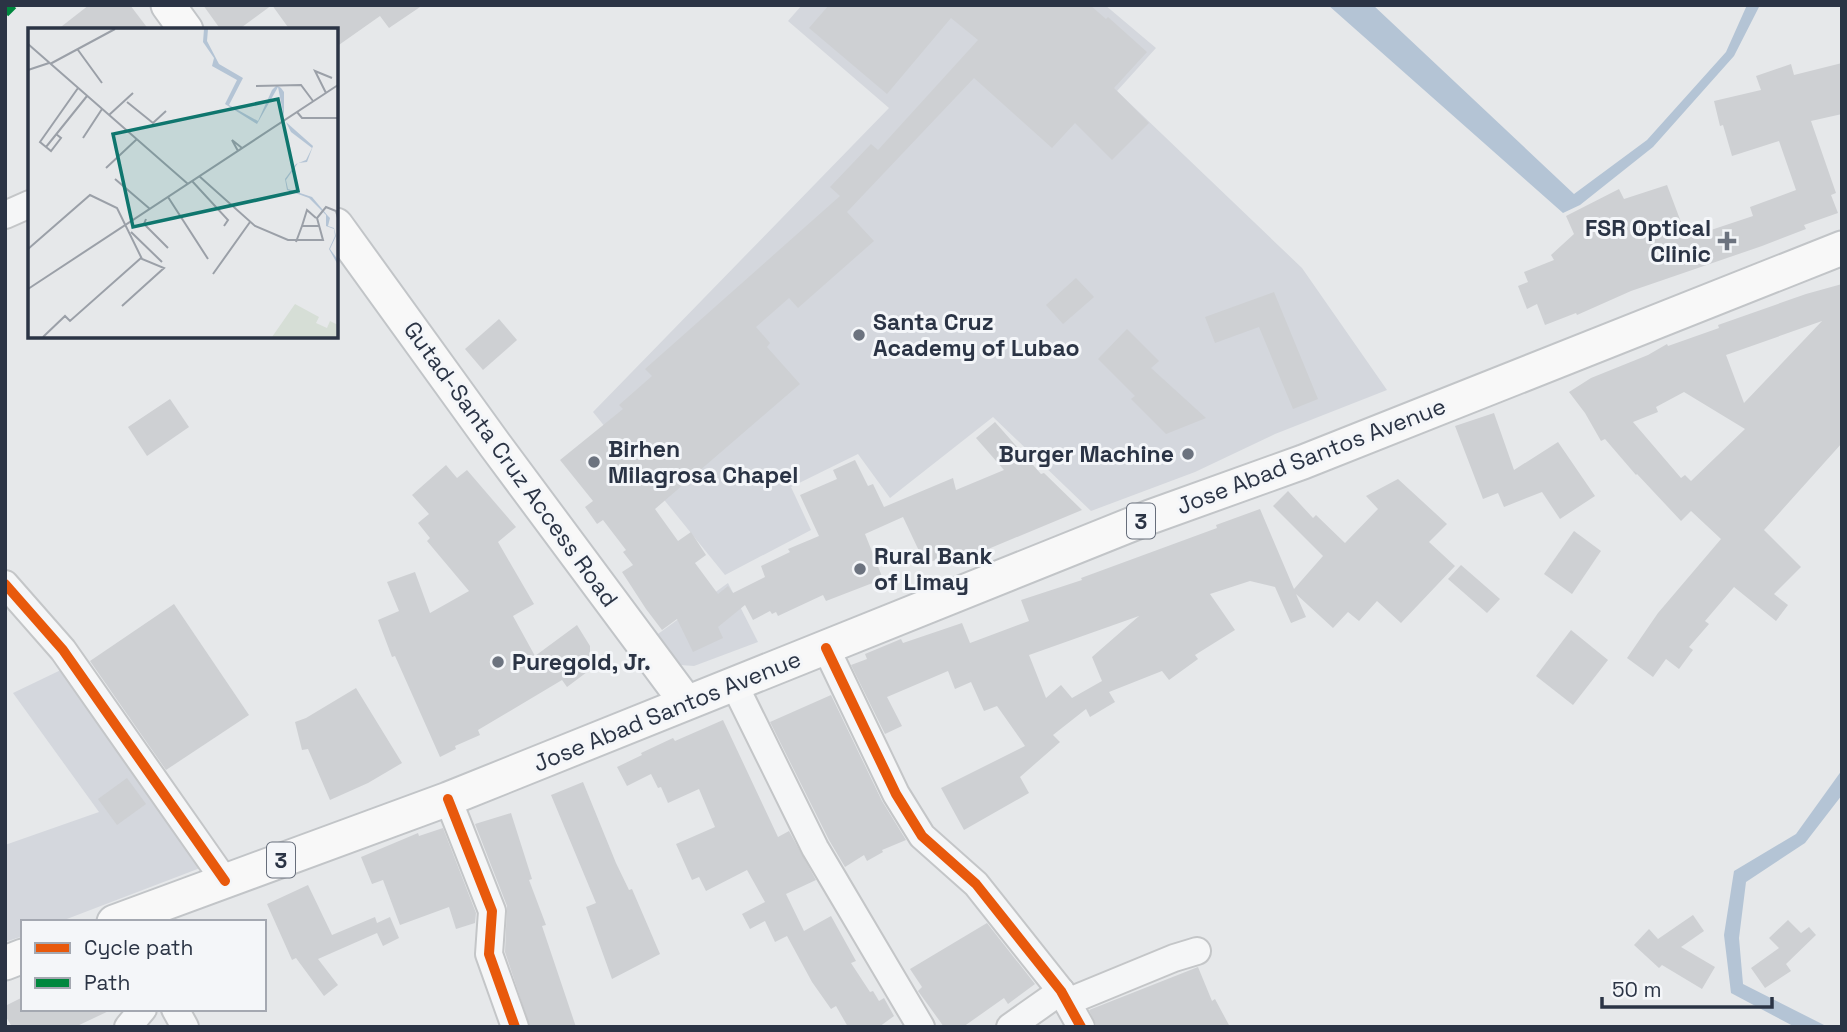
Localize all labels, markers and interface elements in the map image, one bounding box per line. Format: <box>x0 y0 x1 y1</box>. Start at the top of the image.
inset map <box>28 28 338 338</box>
place label: FSR Optical Clinic <box>1585 213 1711 269</box>
marker: FSR Optical Clinic <box>1717 231 1737 251</box>
place label: Santa Cruz Academy of Lubao <box>873 307 1080 363</box>
street label: Gutad-Santa Cruz Access Road <box>397 315 625 613</box>
marker: Santa Cruz Academy of Lubao <box>851 327 867 343</box>
street label: Jose Abad Santos Avenue <box>1172 391 1450 521</box>
place label: Birhen Milagrosa Chapel <box>608 434 798 490</box>
place label: Burger Machine <box>998 439 1174 469</box>
marker: Burger Machine <box>1180 446 1196 462</box>
marker: Birhen Milagrosa Chapel <box>586 454 602 470</box>
road number: 3 <box>1127 504 1155 538</box>
place label: Rural Bank of Limay <box>874 541 993 597</box>
marker: Rural Bank of Limay <box>852 561 868 577</box>
street label: Jose Abad Santos Avenue <box>529 644 805 778</box>
place label: Puregold, Jr. <box>512 647 651 677</box>
marker: Puregold, Jr. <box>490 654 506 670</box>
road number: 3 <box>267 842 295 878</box>
legend <box>21 920 266 1011</box>
text: Cycle path <box>84 934 193 961</box>
scale bar <box>1602 965 1772 1009</box>
text: Path <box>84 969 130 996</box>
text: 50 m <box>1612 976 1662 1003</box>

